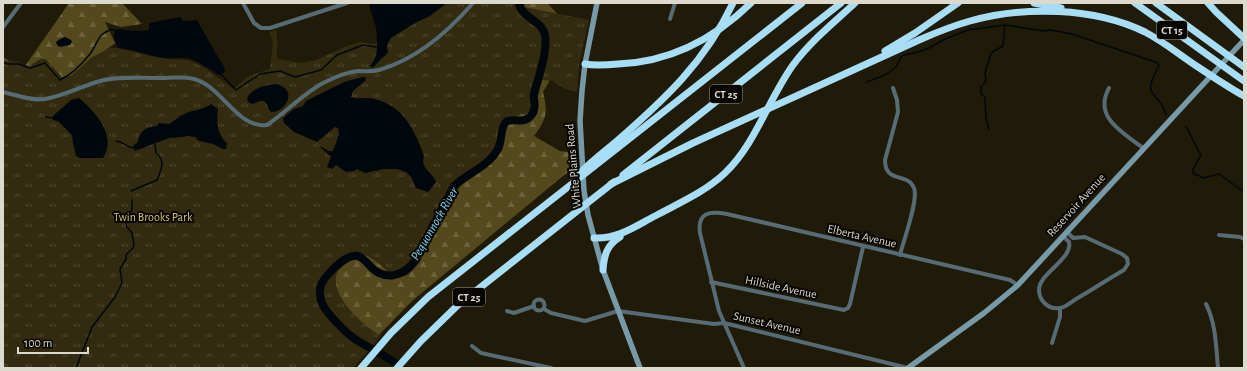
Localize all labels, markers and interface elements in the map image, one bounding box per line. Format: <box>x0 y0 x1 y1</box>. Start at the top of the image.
road number: CT 15 <box>1157 21 1187 39</box>
road number: CT 25 <box>710 85 742 103</box>
street label: White Plains Road <box>563 123 583 209</box>
street label: Reservoir Avenue <box>1045 171 1107 239</box>
water label: Pequonnock River <box>409 185 461 263</box>
park label: Twin Brooks Park <box>114 211 193 223</box>
street label: Elberta Avenue <box>826 222 898 250</box>
street label: Hillside Avenue <box>744 274 818 300</box>
road number: CT 25 <box>453 288 485 306</box>
street label: Sunset Avenue <box>732 309 802 337</box>
scale bar <box>18 329 88 355</box>
text: 100 m <box>24 337 52 349</box>

